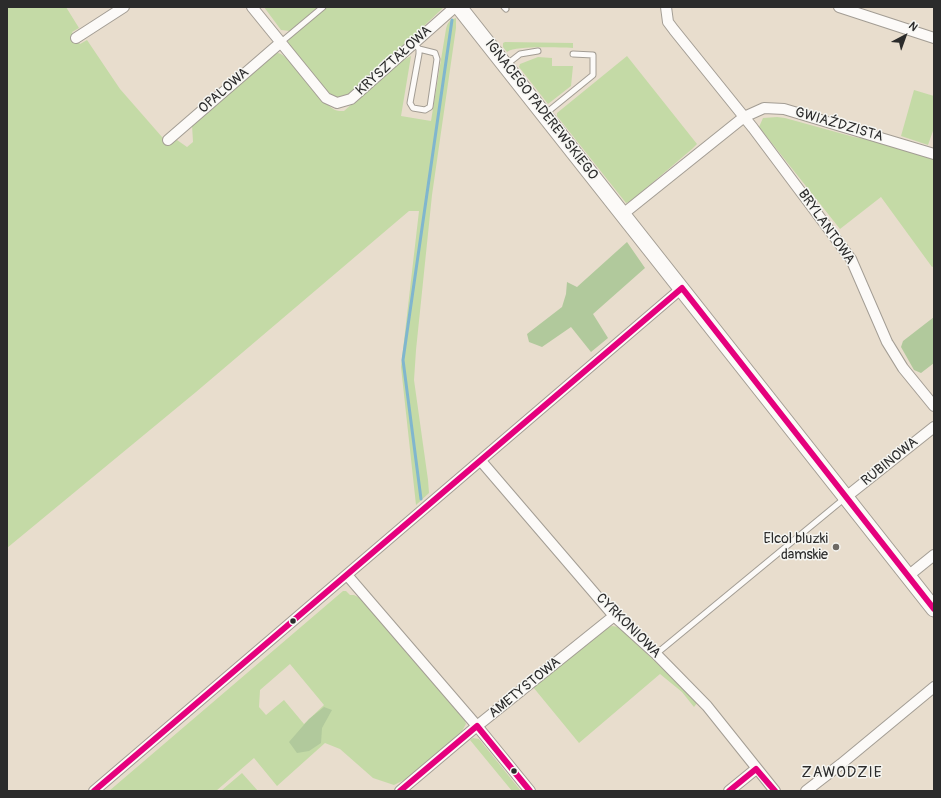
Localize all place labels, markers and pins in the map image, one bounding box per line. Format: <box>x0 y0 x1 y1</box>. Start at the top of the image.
place label: Elcol bluzki damskie <box>764 531 828 564</box>
marker: Elcol bluzki damskie <box>831 542 841 552</box>
unlabelled marker <box>288 616 298 626</box>
unlabelled marker <box>509 766 519 776</box>

